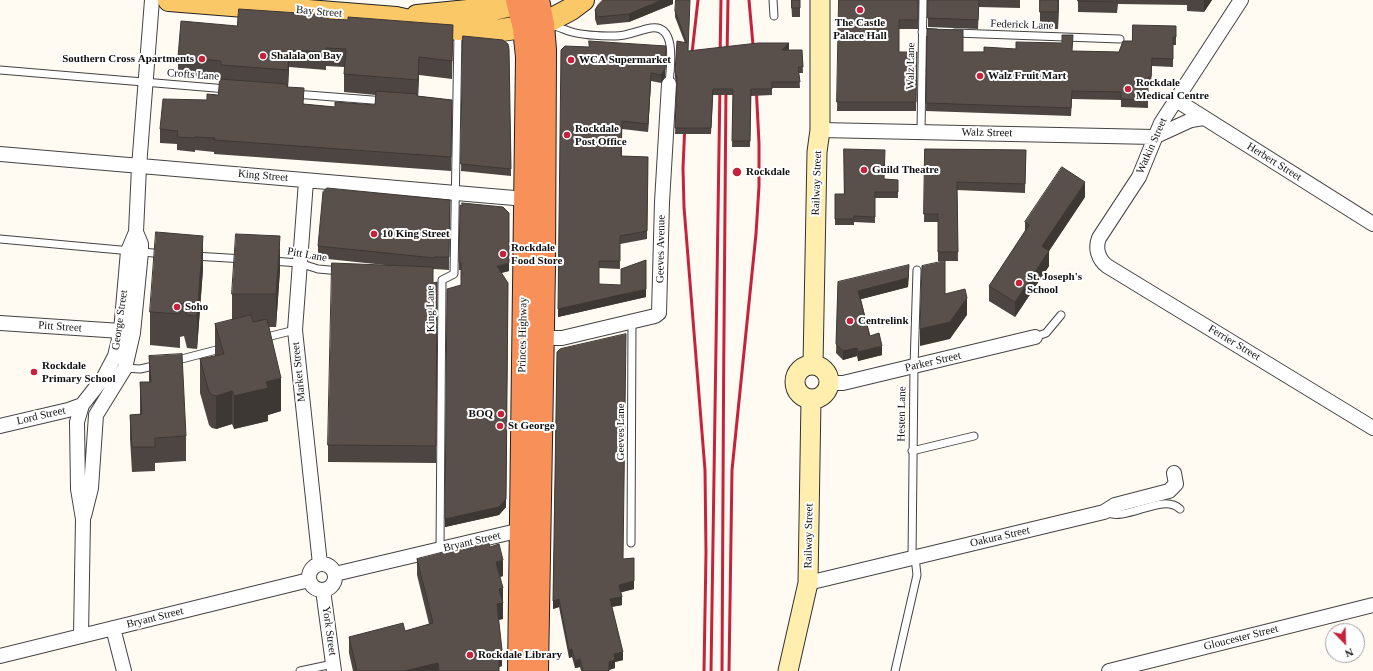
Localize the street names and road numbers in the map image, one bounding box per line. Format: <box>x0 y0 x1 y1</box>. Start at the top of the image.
street label: Bay Street <box>295 3 343 21</box>
street label: Federick Lane <box>990 17 1054 33</box>
street label: Walz Lane <box>904 42 918 90</box>
street label: Crofts Lane <box>166 67 220 83</box>
street label: Watkin Street <box>1134 116 1170 176</box>
street label: Walz Street <box>962 126 1012 140</box>
street label: Herbert Street <box>1244 140 1304 184</box>
street label: Railway Street <box>809 150 825 216</box>
street label: King Street <box>237 167 289 185</box>
street label: Geeves Avenue <box>654 215 668 283</box>
street label: Pitt Lane <box>286 245 328 265</box>
street label: King Lane <box>424 286 438 332</box>
street label: George Street <box>109 289 131 351</box>
street label: Princes Highway <box>516 297 530 373</box>
street label: Pitt Street <box>38 319 82 335</box>
street label: Ferrier Street <box>1206 322 1262 364</box>
street label: Market Street <box>289 341 309 403</box>
street label: Parker Street <box>904 349 962 375</box>
street label: Hesten Lane <box>895 386 909 442</box>
street label: Geeves Lane <box>614 403 628 461</box>
street label: Lord Street <box>15 404 67 428</box>
street label: Railway Street <box>802 503 816 569</box>
street label: Oakura Street <box>969 524 1031 550</box>
street label: Bryant Street <box>442 529 502 555</box>
street label: Bryant Street <box>125 605 185 631</box>
street label: York Street <box>319 605 339 657</box>
street label: Gloucester Street <box>1203 622 1279 654</box>

